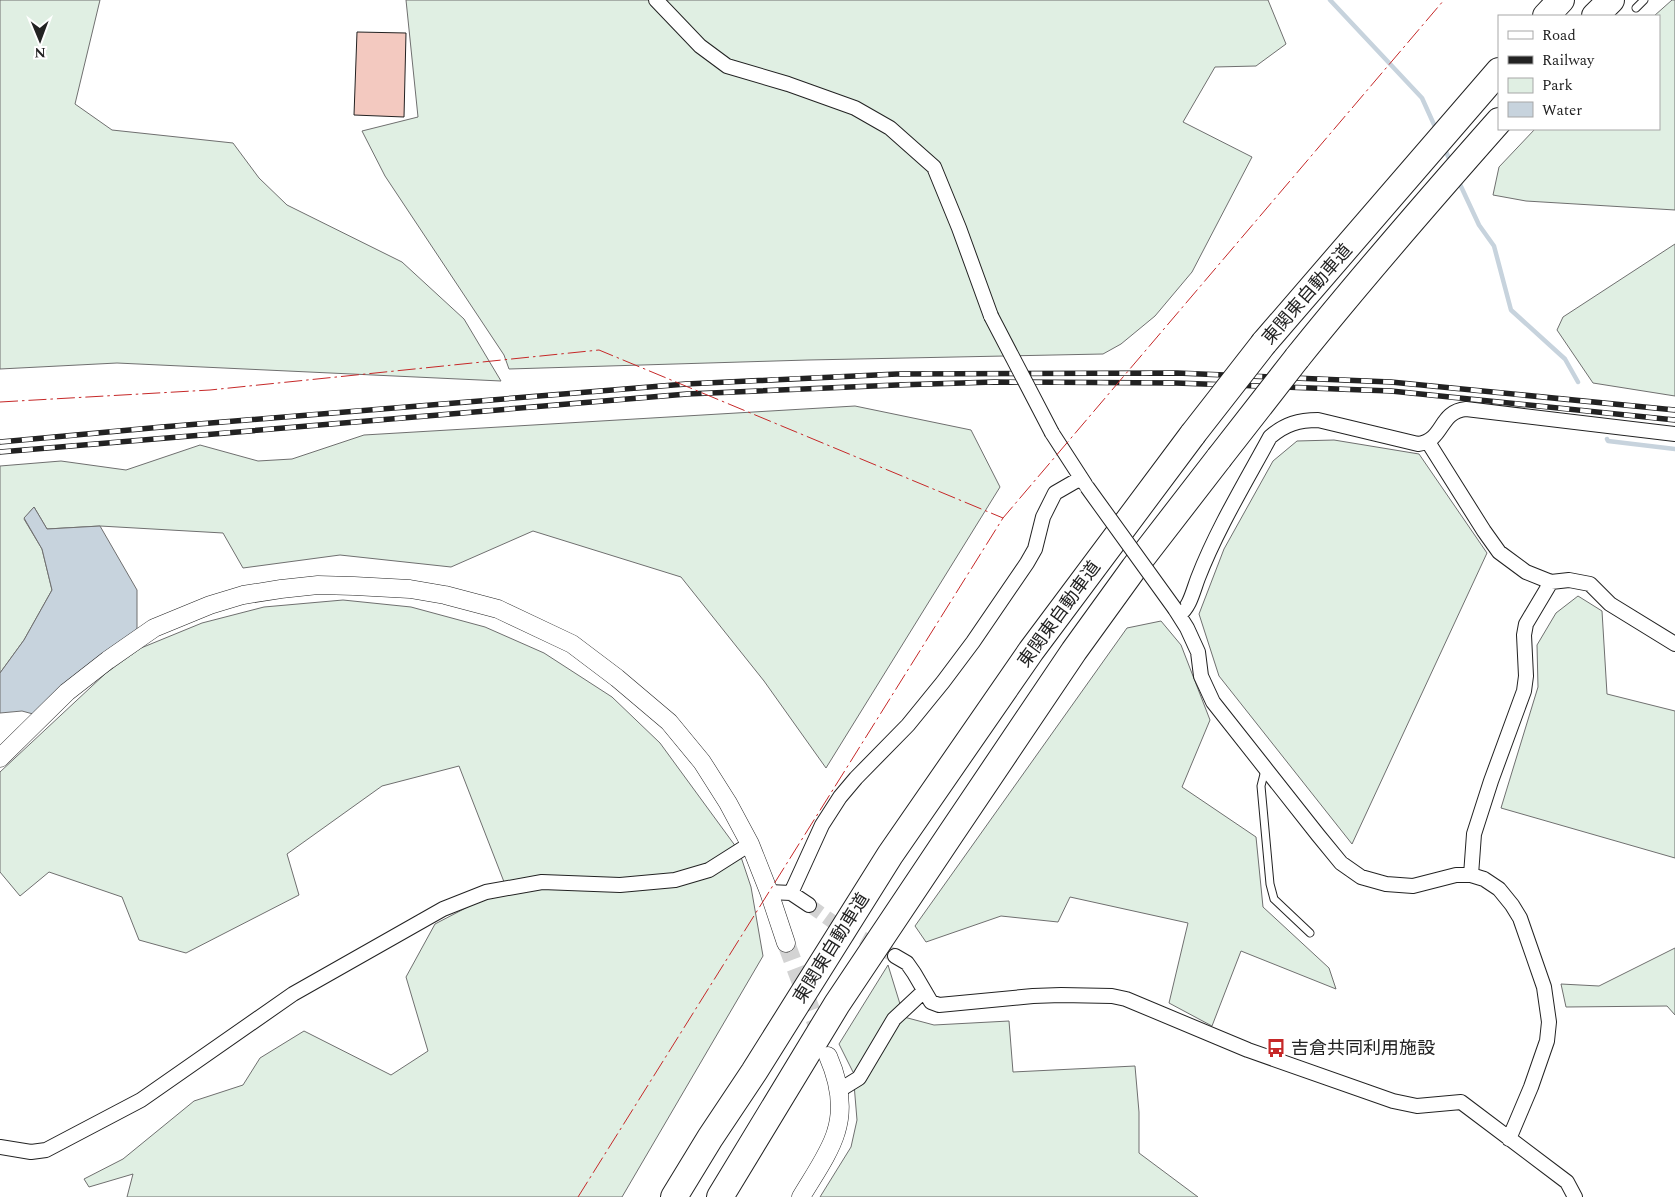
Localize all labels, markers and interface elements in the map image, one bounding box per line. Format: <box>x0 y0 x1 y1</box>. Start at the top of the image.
north arrow <box>15 15 65 65</box>
legend <box>1498 15 1660 130</box>
text: Road <box>1542 24 1576 47</box>
text: N <box>34 42 46 63</box>
text: Railway <box>1542 49 1595 72</box>
text: Park <box>1542 74 1573 97</box>
text: Water <box>1542 99 1582 122</box>
street label: 東関東自動車道 <box>1256 238 1359 351</box>
street label: 東関東自動車道 <box>1011 555 1107 673</box>
street label: 東関東自動車道 <box>787 888 876 1009</box>
place label: 吉倉共同利用施設 <box>1291 1035 1435 1062</box>
bus stop icon: 吉倉共同利用施設 <box>1265 1037 1287 1059</box>

